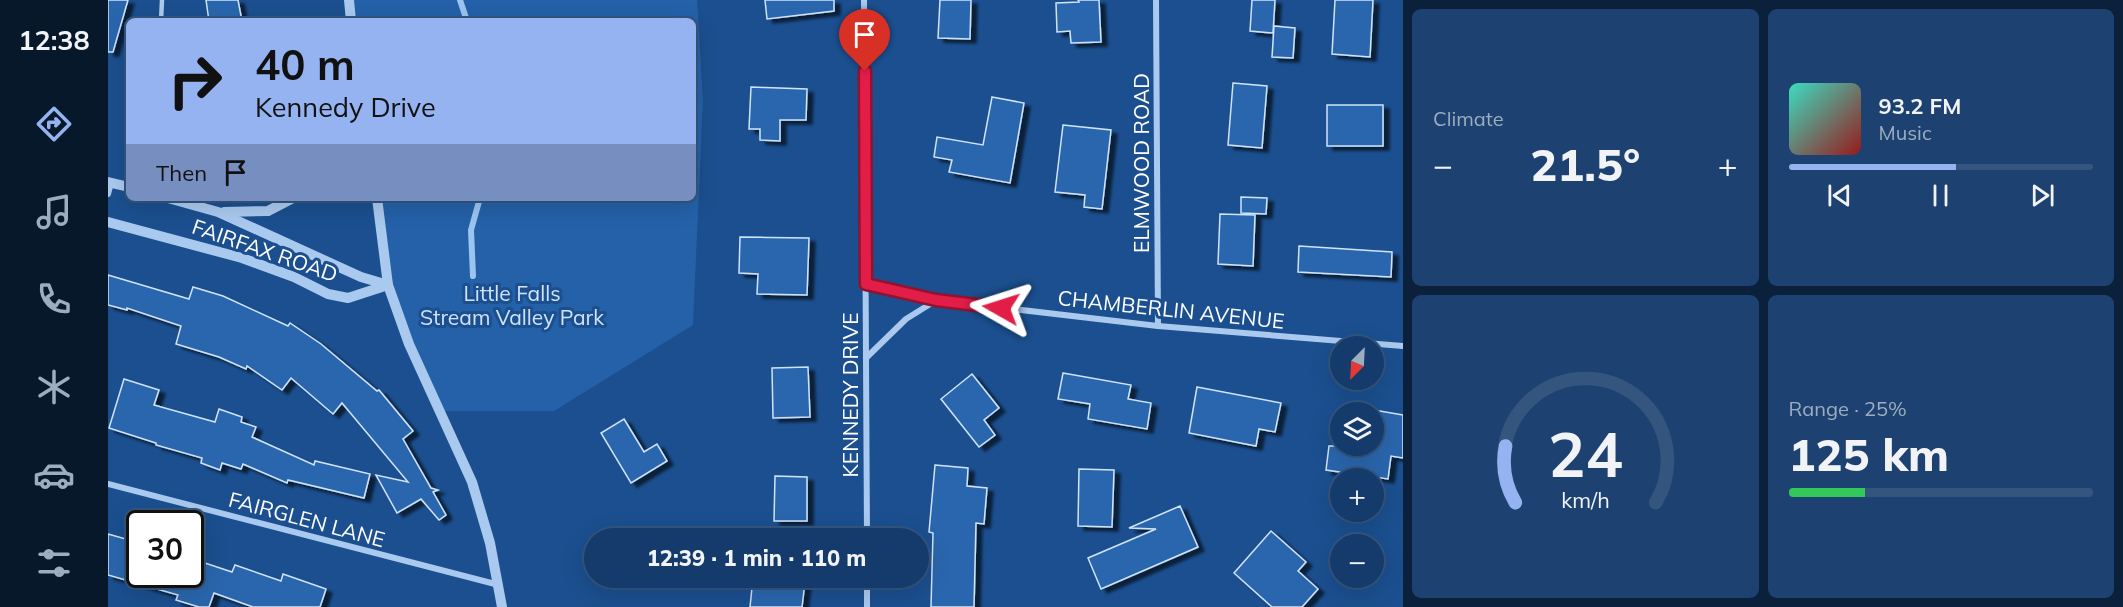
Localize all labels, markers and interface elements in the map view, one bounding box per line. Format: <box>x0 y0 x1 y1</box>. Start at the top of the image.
pin <box>839 9 890 71</box>
icon: arrive <box>848 18 881 51</box>
text: 12:38 <box>18 23 90 57</box>
text: 40 m <box>255 38 355 91</box>
icon: right <box>156 42 234 120</box>
street label: ELMWOOD ROAD <box>1128 73 1154 253</box>
text: Kennedy Drive <box>255 90 436 124</box>
text: 93.2 FM <box>1879 92 1961 120</box>
icon: directions <box>33 103 75 145</box>
text: Climate <box>1433 106 1504 131</box>
text: Music <box>1879 120 1932 145</box>
text: 21.5° <box>1530 136 1640 192</box>
text: − <box>1433 144 1453 185</box>
text: + <box>1718 144 1737 185</box>
icon: arrive <box>219 156 252 189</box>
text: Then <box>156 159 207 187</box>
icon: previous <box>1823 179 1856 212</box>
icon: pause <box>1924 179 1957 212</box>
icon: next <box>2026 179 2059 212</box>
icon: music <box>33 191 75 233</box>
street label: FAIRFAX ROAD <box>189 213 341 287</box>
position arrow <box>969 276 1033 340</box>
icon: phone <box>33 278 75 320</box>
park label: Little Falls Stream Valley Park <box>420 280 604 330</box>
street label: CHAMBERLIN AVENUE <box>1056 284 1286 334</box>
street label: KENNEDY DRIVE <box>837 312 863 478</box>
north arrow <box>1330 336 1384 390</box>
map controls <box>1330 336 1384 588</box>
icon: climate <box>33 366 75 408</box>
text: Range · 25% <box>1789 396 1907 421</box>
button: layers <box>1330 402 1384 456</box>
text: 24 <box>1548 414 1623 493</box>
text: 125 km <box>1789 426 1949 482</box>
icon: car <box>33 454 75 496</box>
button: + <box>1330 468 1384 522</box>
street label: FAIRGLEN LANE <box>226 486 388 552</box>
text: km/h <box>1561 487 1609 514</box>
speed limit sign: 30 <box>126 510 204 588</box>
button: − <box>1330 534 1384 588</box>
icon: filters <box>33 542 75 584</box>
text: 12:39 · 1 min · 110 m <box>647 544 866 572</box>

